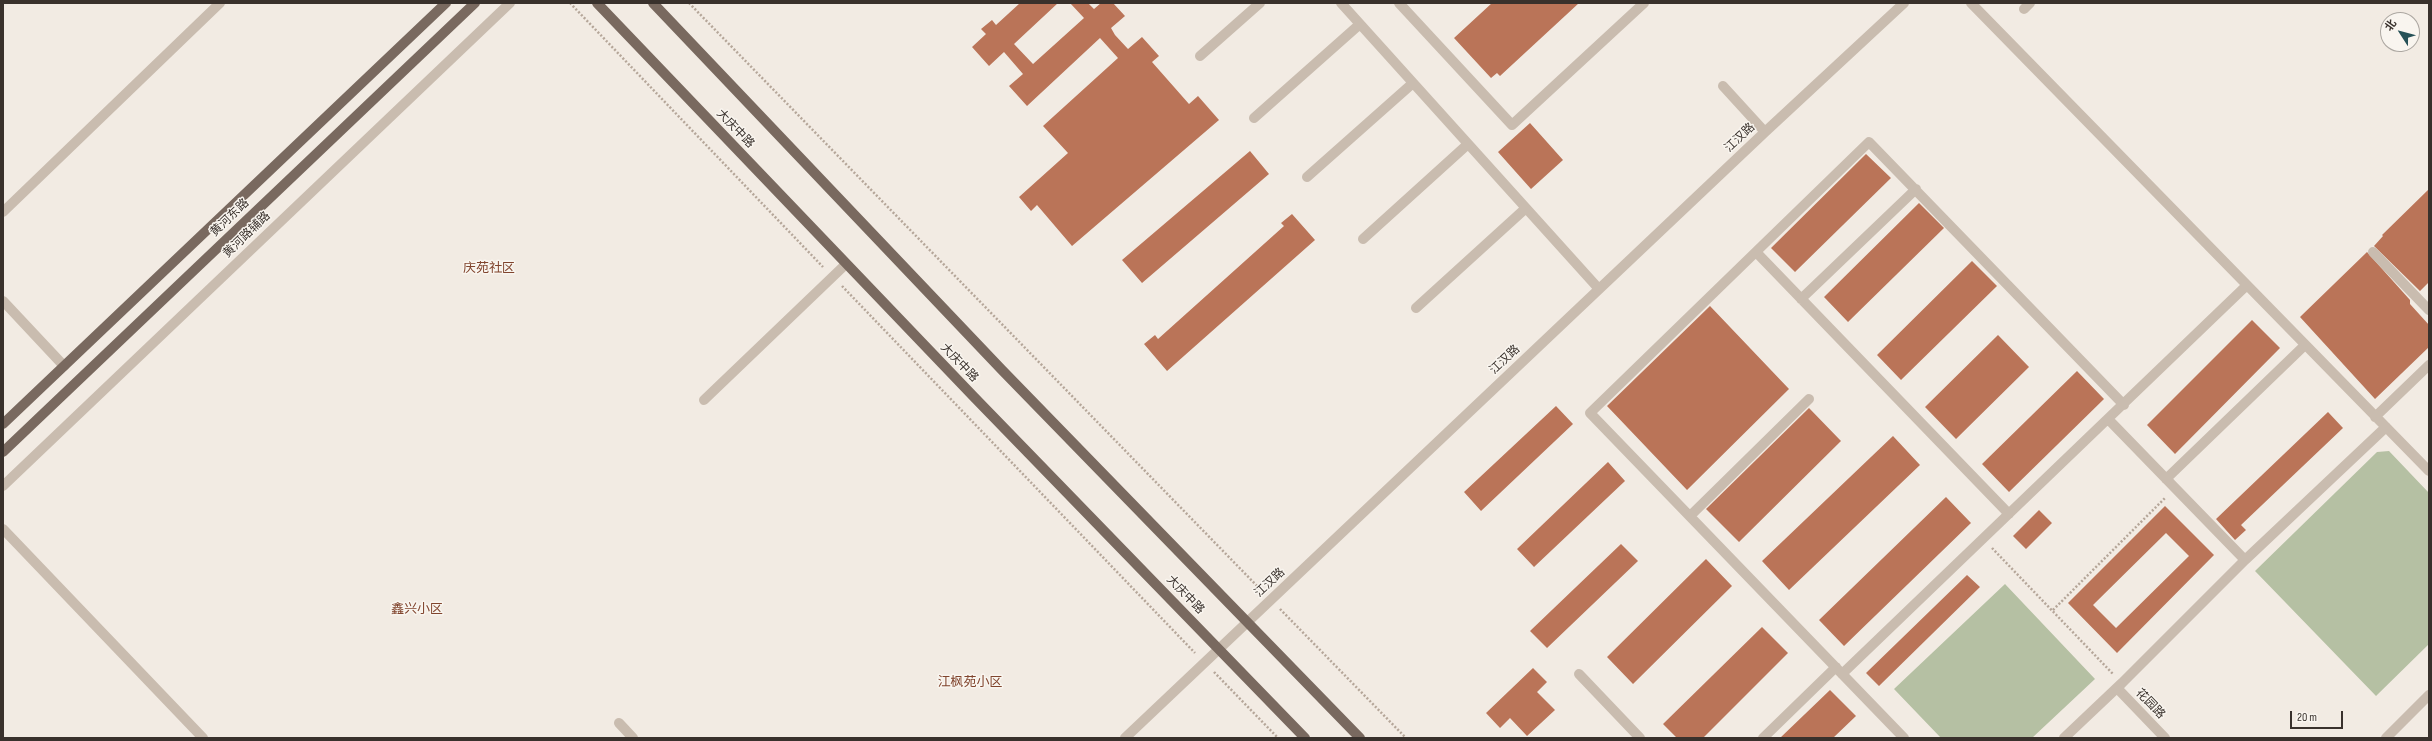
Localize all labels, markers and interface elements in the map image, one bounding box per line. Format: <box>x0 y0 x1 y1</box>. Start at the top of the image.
north arrow <box>2380 12 2420 52</box>
text: 北 <box>2382 17 2399 34</box>
street label: 大庆中路 <box>713 107 757 151</box>
street label: 江汉路 <box>1722 120 1758 156</box>
street label: 黄河东路 <box>208 196 252 240</box>
street label: 黄河路辅路 <box>220 209 274 261</box>
district label: 庆苑社区 <box>463 261 515 277</box>
street label: 大庆中路 <box>937 341 981 385</box>
street label: 江汉路 <box>1487 342 1523 378</box>
street label: 江汉路 <box>1252 565 1288 601</box>
street label: 大庆中路 <box>1163 573 1207 617</box>
district label: 鑫兴小区 <box>391 602 443 618</box>
district label: 江枫苑小区 <box>938 675 1002 691</box>
street label: 花园路 <box>2132 686 2168 722</box>
scale bar <box>2292 703 2345 729</box>
text: 20 m <box>2297 710 2317 725</box>

